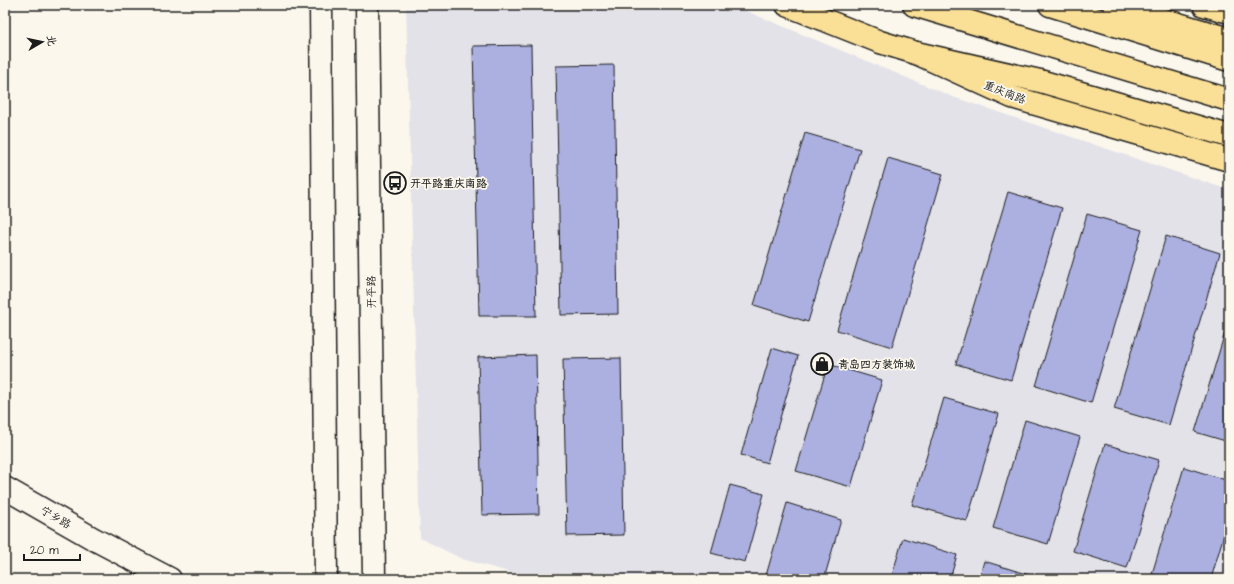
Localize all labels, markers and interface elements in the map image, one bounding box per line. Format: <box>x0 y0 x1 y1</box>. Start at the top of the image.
north arrow <box>22 22 62 62</box>
text: 北 <box>43 34 60 47</box>
street label: 重庆南路 <box>982 77 1028 108</box>
bus stop icon: 开平路重庆南路 <box>382 170 408 196</box>
place label: 开平路重庆南路 <box>410 176 487 191</box>
street label: 开平路 <box>364 275 379 309</box>
shop icon: 青岛四方装饰城 <box>809 351 835 377</box>
place label: 青岛四方装饰城 <box>838 357 915 372</box>
street label: 宁乡路 <box>38 503 74 532</box>
scale bar <box>24 536 80 562</box>
text: 20 m <box>30 542 59 559</box>

